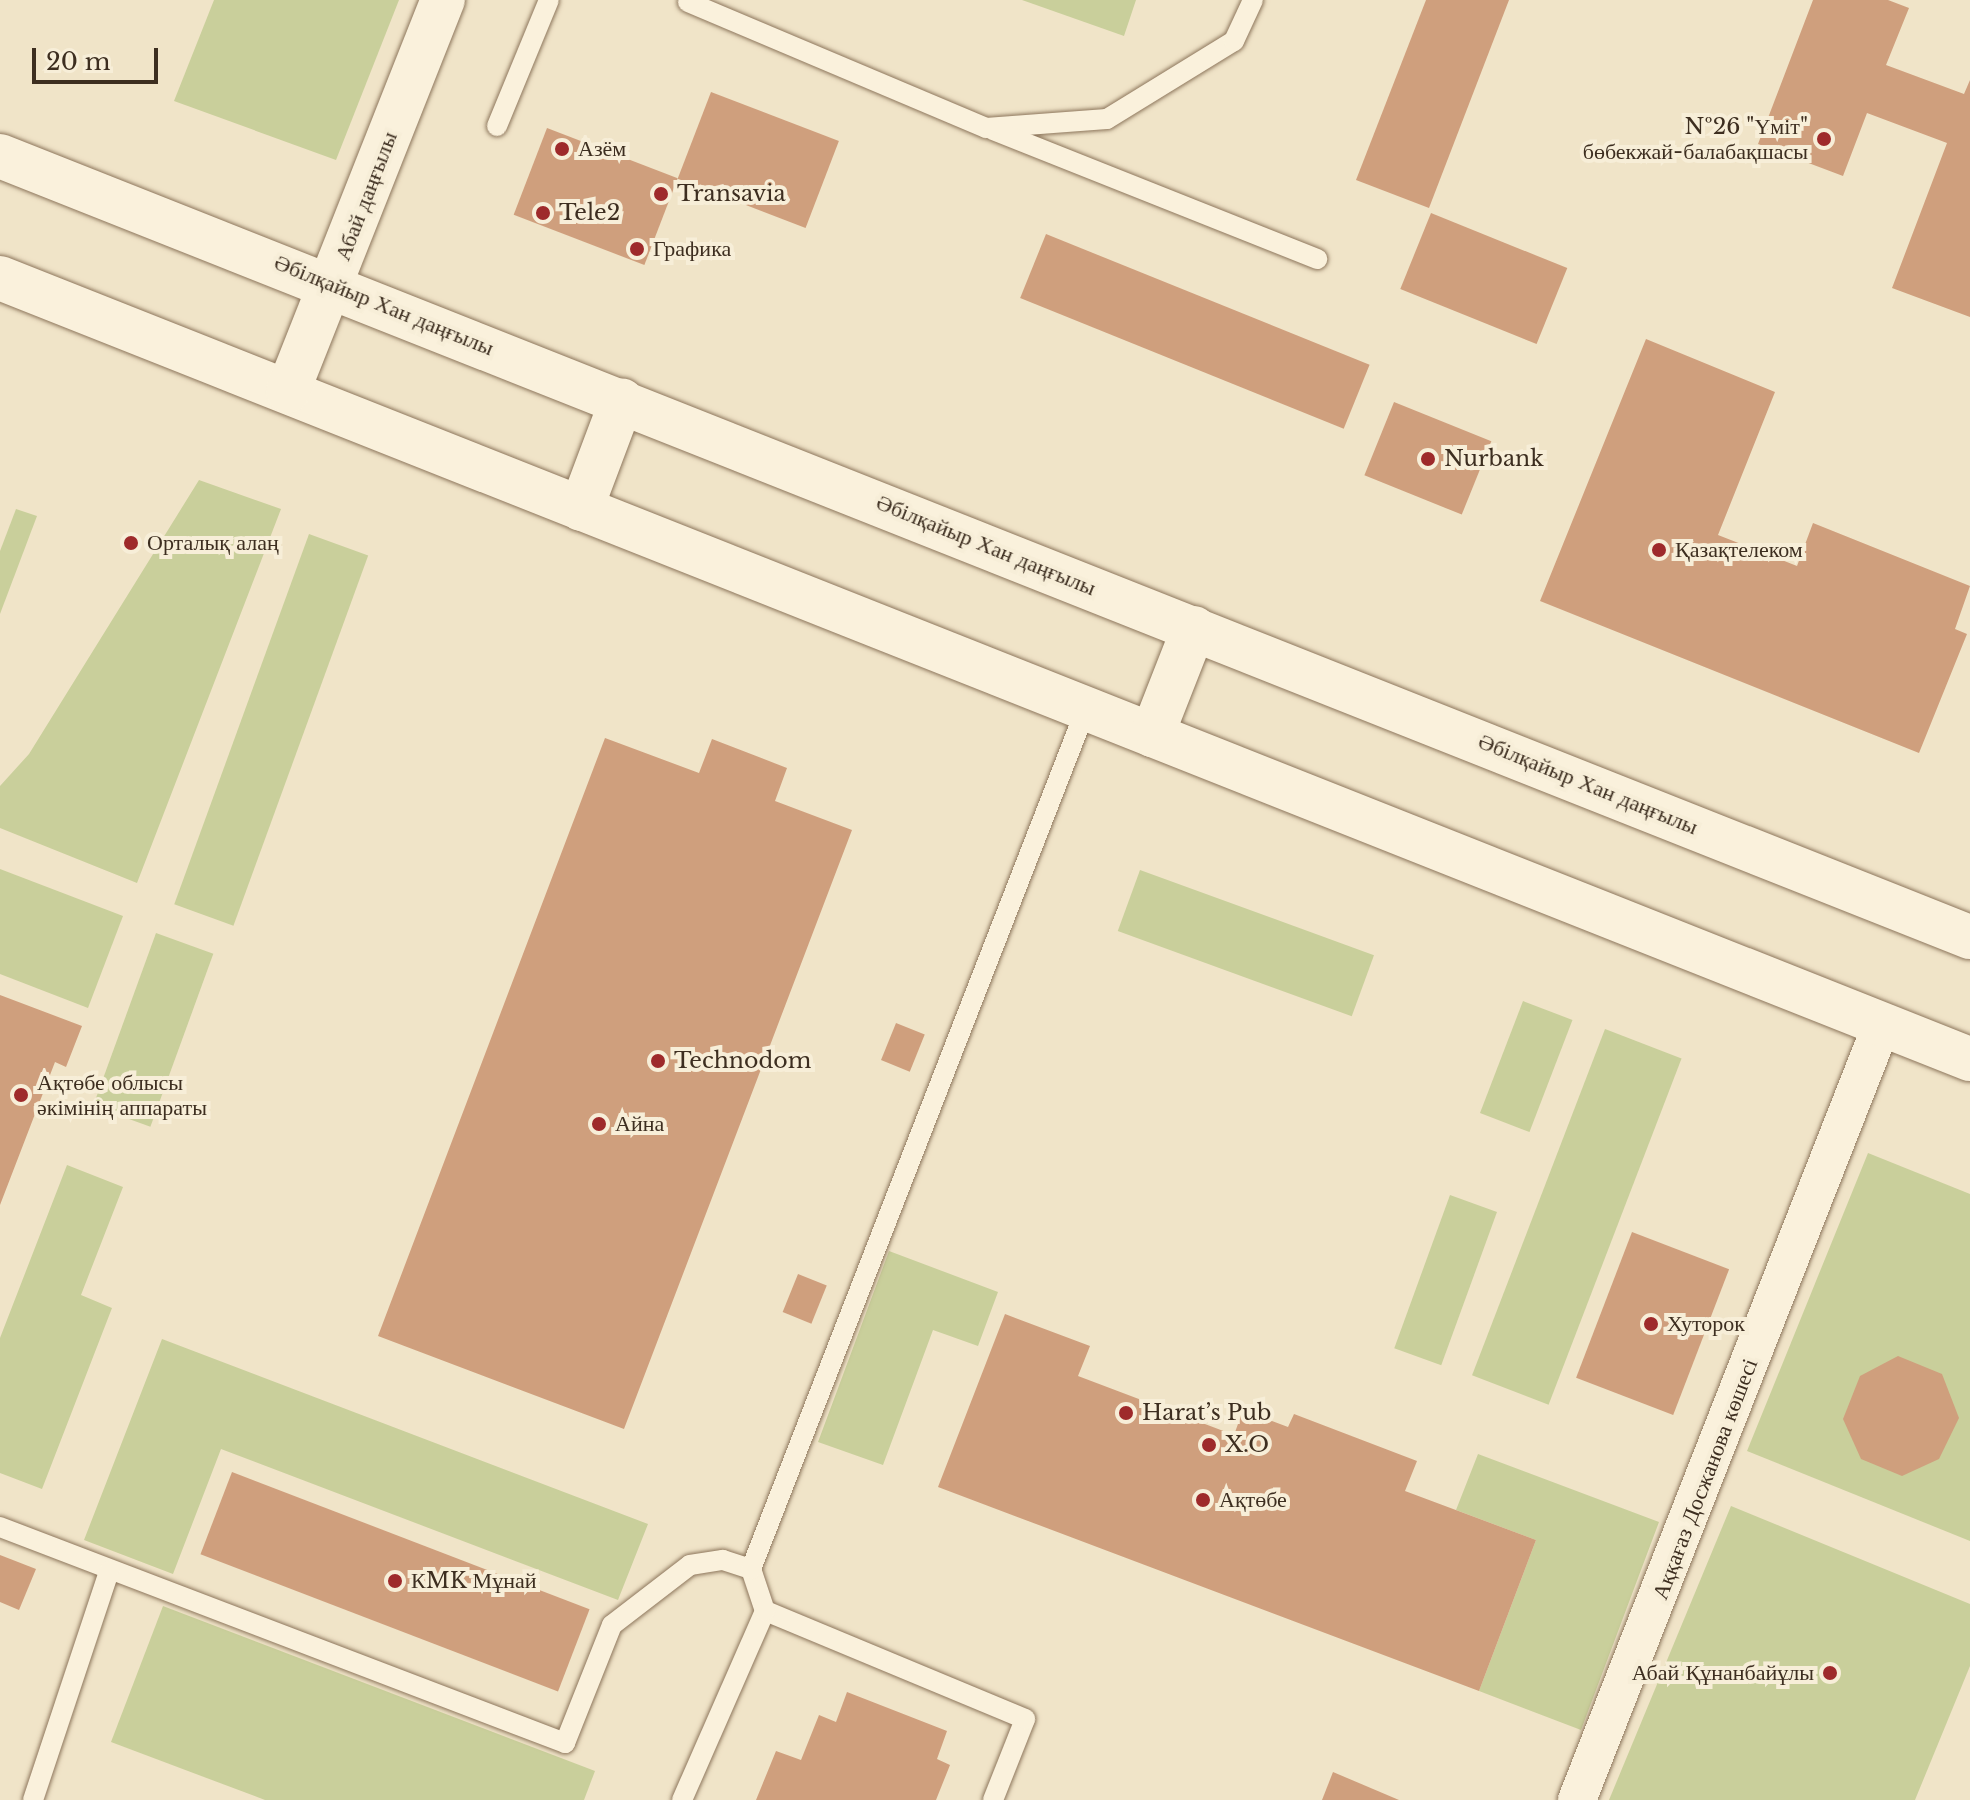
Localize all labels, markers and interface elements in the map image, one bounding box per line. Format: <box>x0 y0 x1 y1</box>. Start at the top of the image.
scale bar <box>36 32 162 82</box>
text: 20 m <box>46 47 111 76</box>
place label: №26 "Үміт" бөбекжай-балабақшасы <box>1583 113 1808 164</box>
street label: Абай даңғылы <box>329 128 403 264</box>
marker: №26 "Үміт" бөбекжай-балабақшасы <box>1815 130 1833 148</box>
place label: Азём <box>578 136 626 162</box>
marker: Азём <box>553 140 571 158</box>
place label: Transavia <box>677 181 786 207</box>
marker: Transavia <box>652 185 670 203</box>
place label: Tele2 <box>559 200 620 226</box>
marker: Tele2 <box>534 204 552 222</box>
place label: Графика <box>653 236 731 262</box>
marker: Графика <box>628 240 646 258</box>
street label: Әбілқайыр Хан даңғылы <box>270 249 498 361</box>
place label: Nurbank <box>1444 446 1544 472</box>
marker: Nurbank <box>1419 450 1437 468</box>
street label: Әбілқайыр Хан даңғылы <box>872 489 1100 601</box>
place label: Орталық алаң <box>147 530 279 556</box>
marker: Орталық алаң <box>122 534 140 552</box>
place label: Қазақтелеком <box>1675 537 1803 563</box>
marker: Қазақтелеком <box>1650 541 1668 559</box>
street label: Әбілқайыр Хан даңғылы <box>1474 728 1702 840</box>
place label: Technodom <box>674 1048 811 1074</box>
marker: Technodom <box>649 1052 667 1070</box>
place label: Ақтөбе облысы әкімінің аппараты <box>37 1069 207 1120</box>
marker: Ақтөбе облысы әкімінің аппараты <box>12 1086 30 1104</box>
place label: Айна <box>615 1111 664 1137</box>
marker: Айна <box>590 1115 608 1133</box>
place label: Хуторок <box>1667 1311 1745 1337</box>
marker: Хуторок <box>1642 1315 1660 1333</box>
street label: Аққағаз Досжанова көшесі <box>1647 1355 1763 1603</box>
place label: Harat’s Pub <box>1142 1400 1271 1426</box>
marker: Harat’s Pub <box>1117 1404 1135 1422</box>
place label: X.O <box>1225 1432 1269 1458</box>
marker: X.O <box>1200 1436 1218 1454</box>
place label: Ақтөбе <box>1219 1487 1287 1513</box>
marker: Ақтөбе <box>1194 1491 1212 1509</box>
place label: КMK Мұнай <box>411 1568 537 1594</box>
marker: КMK Мұнай <box>386 1572 404 1590</box>
place label: Абай Құнанбайұлы <box>1632 1660 1814 1686</box>
marker: Абай Құнанбайұлы <box>1821 1664 1839 1682</box>

